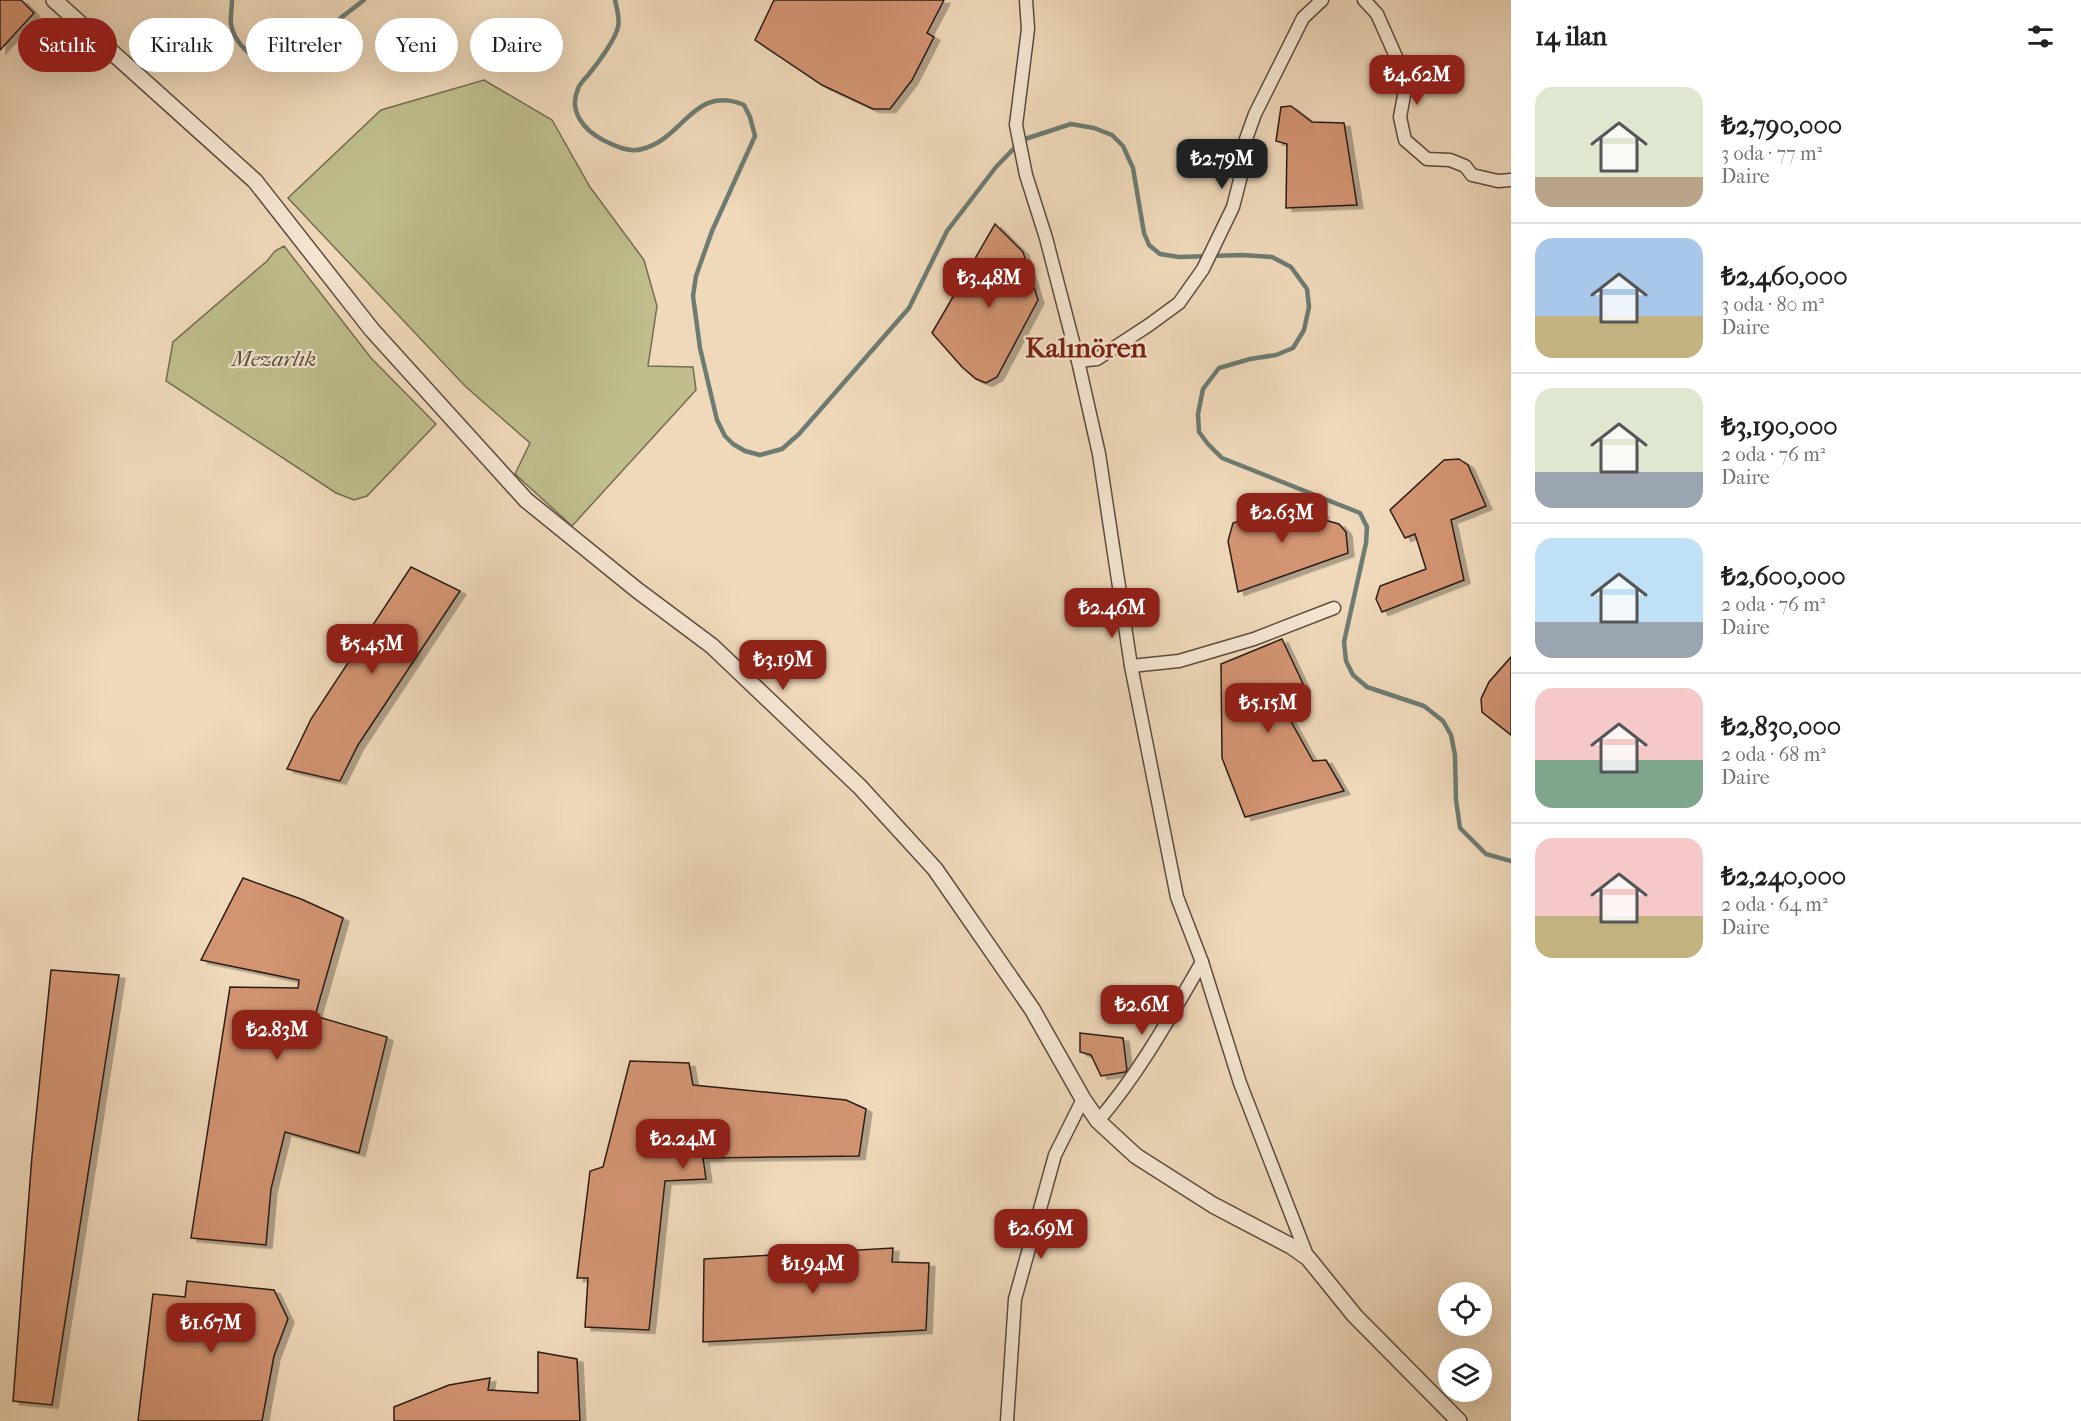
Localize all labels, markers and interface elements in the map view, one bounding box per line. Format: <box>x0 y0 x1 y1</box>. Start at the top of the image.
chip: Satılık <box>18 18 117 72</box>
chip: Kiralık <box>129 18 234 72</box>
chip: Filtreler <box>246 18 363 72</box>
chip: Yeni <box>375 18 458 72</box>
chip: Daire <box>470 18 563 72</box>
icon: filters <box>2024 20 2057 53</box>
text: 14 ilan <box>1535 21 1607 52</box>
pin: ₺4.62M <box>1368 55 1466 106</box>
text: ₺4.62M <box>1383 63 1451 86</box>
text: ₺2,790,000 <box>1721 110 1842 141</box>
icon: home <box>1583 111 1655 183</box>
pin: ₺2.79M <box>1173 139 1271 190</box>
text: 3 oda · 77 m² <box>1721 142 1822 165</box>
text: ₺2.79M <box>1191 147 1253 170</box>
text: Daire <box>1721 165 1770 188</box>
pin: ₺3.48M <box>940 258 1038 309</box>
text: ₺2,460,000 <box>1721 261 1848 292</box>
icon: home <box>1583 262 1655 334</box>
text: ₺3.48M <box>957 266 1021 289</box>
text: 3 oda · 80 m² <box>1721 293 1824 316</box>
text: Daire <box>1721 316 1770 339</box>
district label: Kalınören <box>1025 331 1148 364</box>
park label: Mezarlık <box>230 346 316 372</box>
text: ₺3,190,000 <box>1721 411 1838 442</box>
icon: home <box>1583 412 1655 484</box>
text: 2 oda · 76 m² <box>1721 443 1826 466</box>
text: Daire <box>1721 466 1770 489</box>
pin: ₺2.63M <box>1233 493 1331 544</box>
text: ₺2.63M <box>1251 501 1313 524</box>
text: ₺2,600,000 <box>1721 561 1846 592</box>
icon: home <box>1583 562 1655 634</box>
pin: ₺2.46M <box>1063 588 1161 639</box>
text: 2 oda · 76 m² <box>1721 593 1826 616</box>
text: ₺2.46M <box>1078 596 1146 619</box>
text: Daire <box>1721 616 1770 639</box>
pin: ₺5.45M <box>323 624 421 675</box>
text: ₺5.45M <box>341 632 403 655</box>
pin: ₺3.19M <box>734 640 832 691</box>
text: ₺3.19M <box>753 648 813 671</box>
pin: ₺5.15M <box>1219 683 1317 734</box>
text: ₺5.15M <box>1239 691 1297 714</box>
text: ₺2,830,000 <box>1721 711 1841 742</box>
icon: home <box>1583 712 1655 784</box>
text: 2 oda · 68 m² <box>1721 743 1826 766</box>
text: Daire <box>1721 766 1770 789</box>
text: ₺2,240,000 <box>1721 861 1846 892</box>
icon: home <box>1583 862 1655 934</box>
text: 2 oda · 64 m² <box>1721 893 1828 916</box>
text: Daire <box>1721 916 1770 939</box>
pin: ₺2.6M <box>1100 985 1184 1036</box>
text: ₺2.6M <box>1115 993 1169 1016</box>
pin: ₺2.83M <box>228 1010 326 1061</box>
text: ₺2.83M <box>246 1018 308 1041</box>
pin: ₺2.24M <box>634 1119 732 1170</box>
text: ₺2.24M <box>650 1127 716 1150</box>
pin: ₺2.69M <box>992 1209 1090 1260</box>
text: ₺2.69M <box>1008 1217 1074 1240</box>
pin: ₺1.94M <box>764 1244 862 1295</box>
text: ₺1.94M <box>782 1252 844 1275</box>
map controls <box>1438 1282 1492 1402</box>
button: locate <box>1438 1282 1492 1336</box>
pin: ₺1.67M <box>162 1303 260 1354</box>
text: ₺1.67M <box>180 1311 242 1334</box>
button: layers <box>1438 1348 1492 1402</box>

